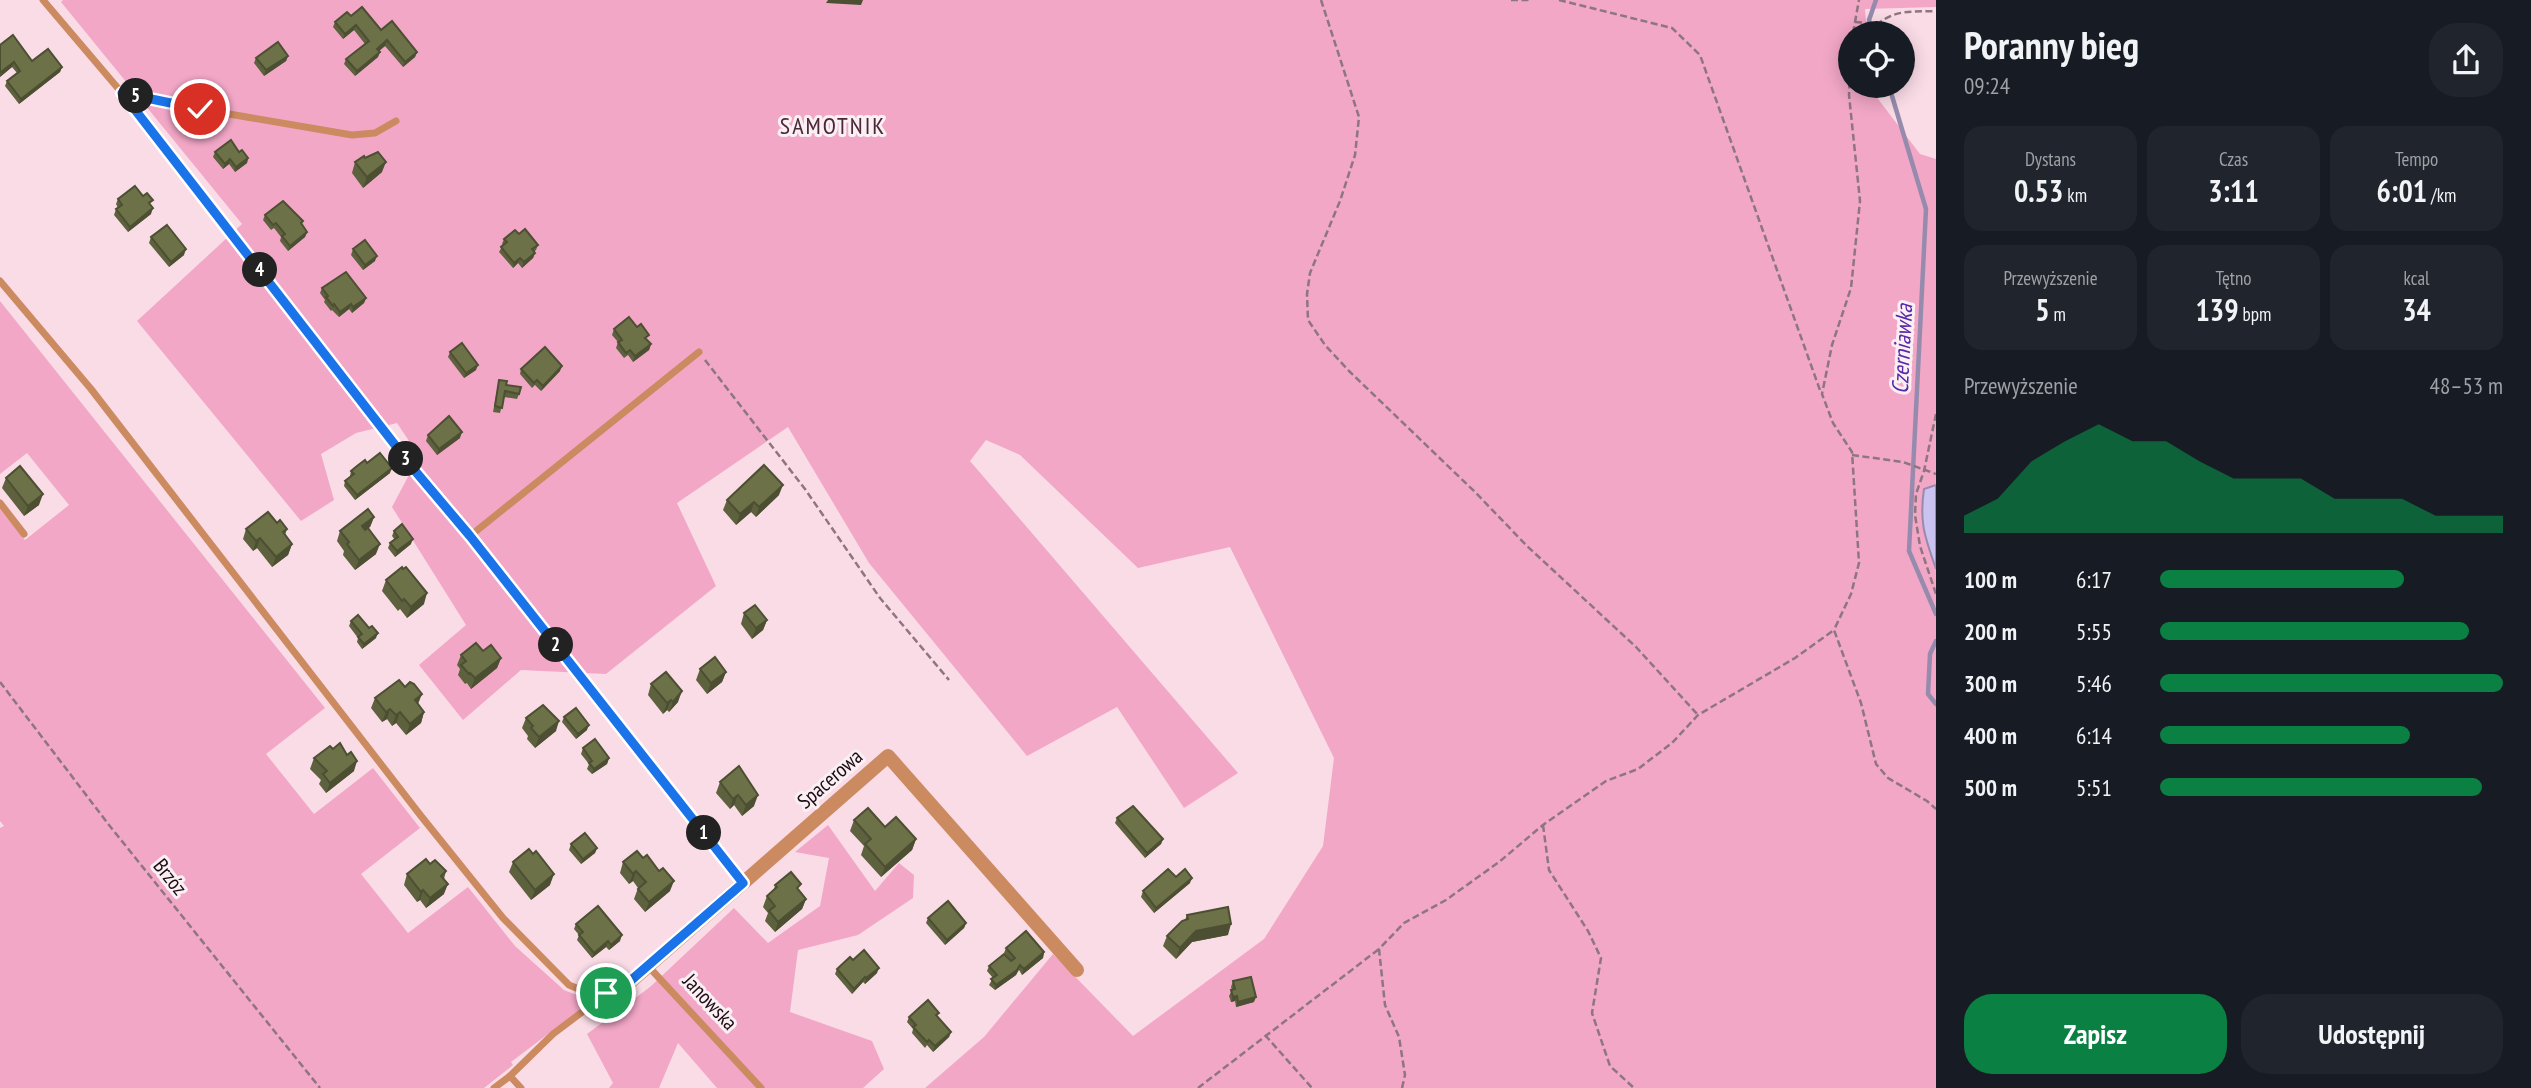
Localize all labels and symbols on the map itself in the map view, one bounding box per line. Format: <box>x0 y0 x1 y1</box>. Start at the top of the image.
pin: 5 <box>118 78 154 114</box>
pin <box>170 79 230 139</box>
district label: SAMOTNIK <box>780 110 886 141</box>
pin: 4 <box>243 252 278 288</box>
water label: Czerniawka <box>1885 302 1918 395</box>
pin: 3 <box>388 442 424 476</box>
pin: 2 <box>538 628 574 662</box>
street label: Spacerowa <box>791 743 868 814</box>
pin: 1 <box>686 816 722 850</box>
street label: Brzóz <box>148 853 193 900</box>
pin <box>576 963 636 1023</box>
street label: Janowska <box>677 967 743 1036</box>

